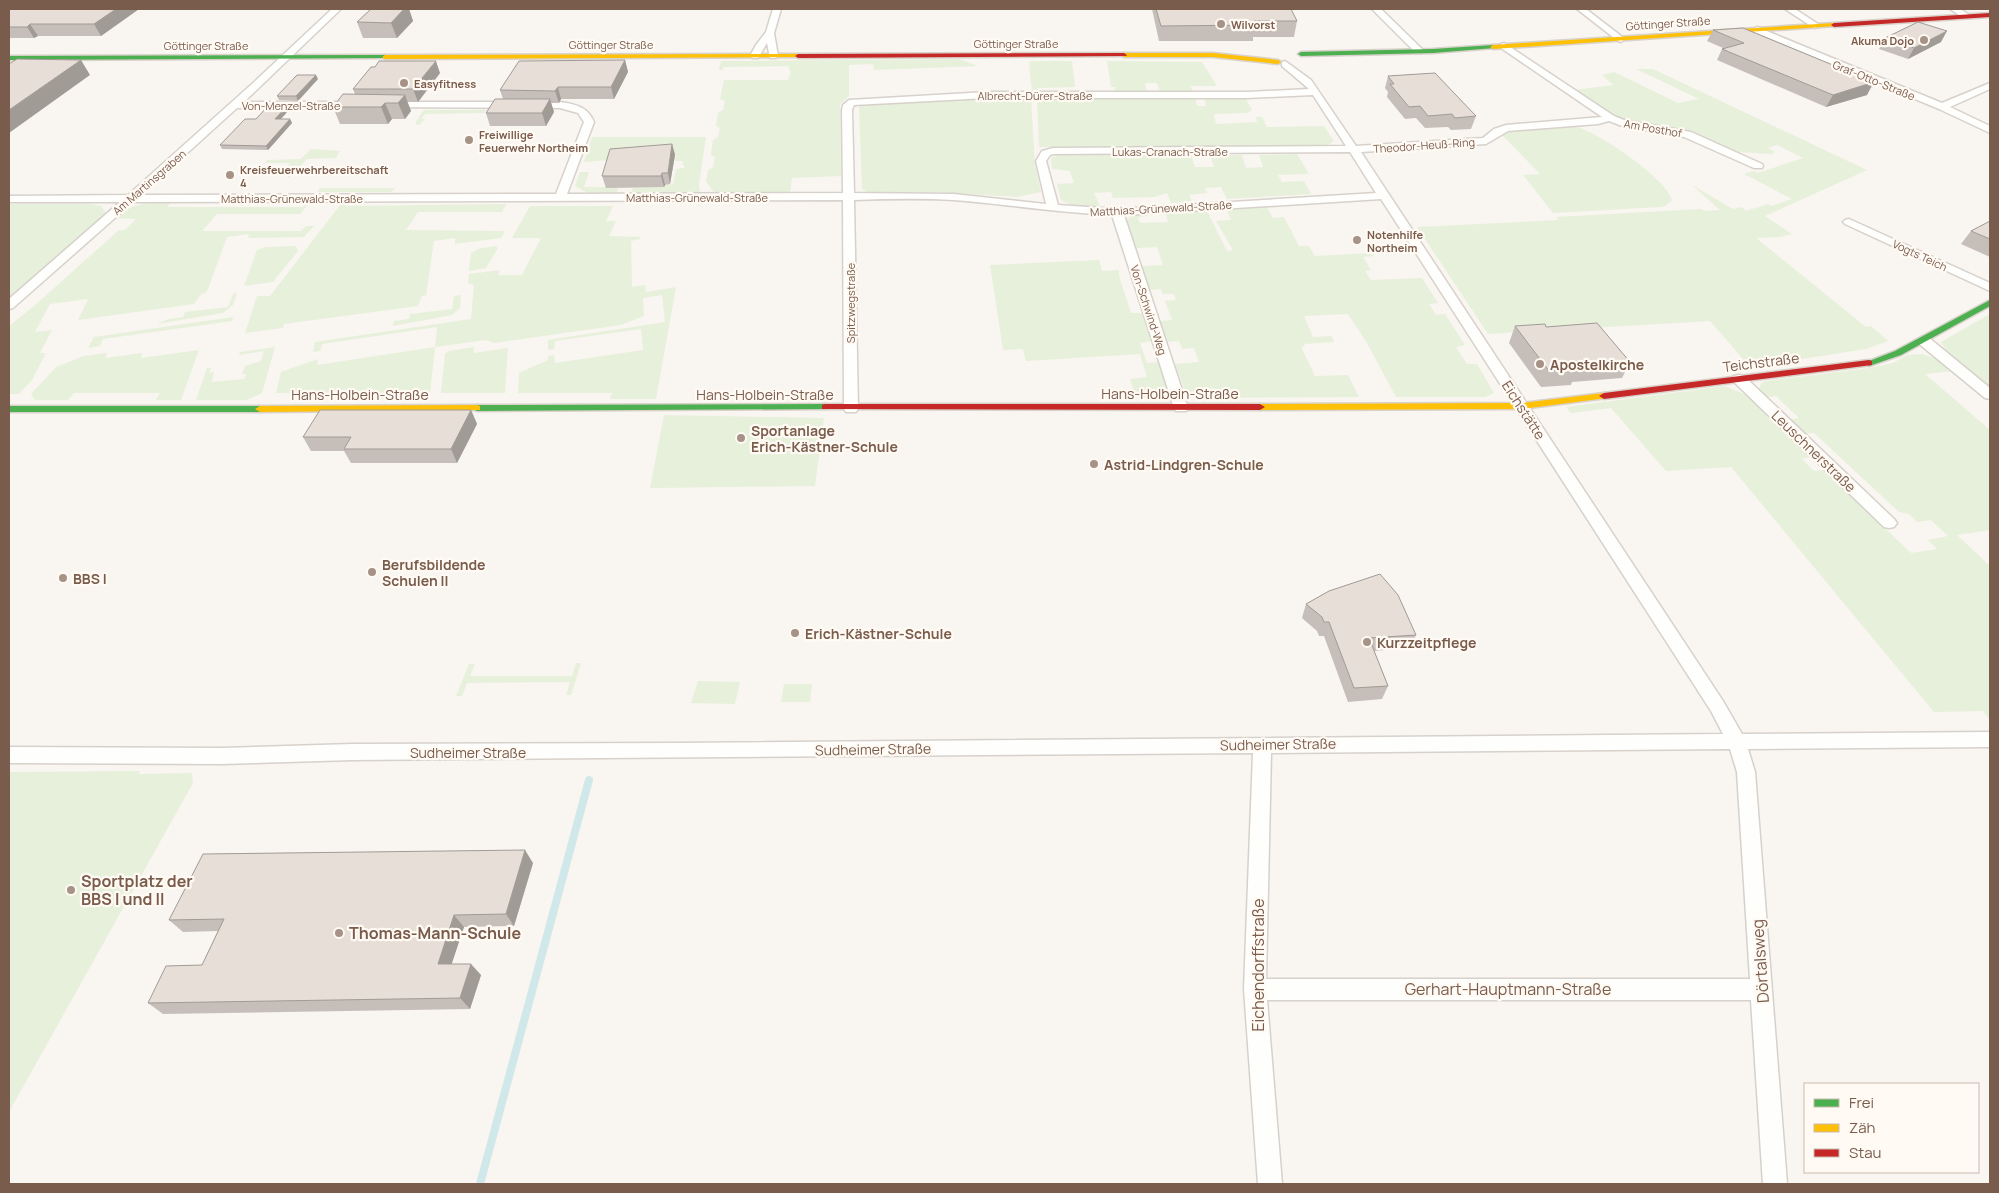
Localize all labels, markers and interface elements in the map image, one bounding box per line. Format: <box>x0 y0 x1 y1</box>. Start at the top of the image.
street label: Göttinger Straße <box>1625 13 1711 33</box>
place label: Wilvorst <box>1231 17 1275 32</box>
marker: Wilvorst <box>1215 18 1227 30</box>
place label: Akuma Dojo <box>1851 33 1914 48</box>
marker: Akuma Dojo <box>1918 34 1930 46</box>
street label: Göttinger Straße <box>974 36 1059 51</box>
street label: Göttinger Straße <box>569 37 654 52</box>
street label: Göttinger Straße <box>164 38 249 53</box>
street label: Graf-Otto-Straße <box>1831 57 1918 104</box>
place label: Easyfitness <box>414 76 476 91</box>
marker: Easyfitness <box>398 77 410 89</box>
street label: Albrecht-Dürer-Straße <box>978 88 1093 103</box>
street label: Von-Menzel-Straße <box>242 98 341 113</box>
street label: Am Posthof <box>1623 116 1683 140</box>
place label: Freiwillige Feuerwehr Northeim <box>479 127 588 155</box>
marker: Freiwillige Feuerwehr Northeim <box>463 134 475 146</box>
street label: Theodor-Heuß-Ring <box>1373 134 1475 156</box>
street label: Lukas-Cranach-Straße <box>1112 144 1228 159</box>
street label: Am Martinsgraben <box>109 146 189 218</box>
place label: Kreisfeuerwehrbereitschaft 4 <box>240 162 389 190</box>
marker: Kreisfeuerwehrbereitschaft 4 <box>224 169 236 181</box>
street label: Matthias-Grünewald-Straße <box>626 190 769 205</box>
street label: Matthias-Grünewald-Straße <box>221 191 364 206</box>
street label: Matthias-Grünewald-Straße <box>1090 197 1233 219</box>
place label: Notenhilfe Northeim <box>1367 227 1423 255</box>
marker: Notenhilfe Northeim <box>1351 234 1363 246</box>
street label: Vogts Teich <box>1890 236 1950 274</box>
street label: Spitzwegstraße <box>843 262 858 343</box>
street label: Von-Schwind-Weg <box>1127 263 1171 357</box>
street label: Teichstraße <box>1722 348 1800 376</box>
place label: Apostelkirche <box>1550 355 1644 374</box>
marker: Apostelkirche <box>1534 358 1546 370</box>
street label: Eichstätte <box>1498 377 1550 443</box>
street label: Hans-Holbein-Straße <box>1101 384 1239 403</box>
street label: Hans-Holbein-Straße <box>291 385 429 404</box>
street label: Hans-Holbein-Straße <box>696 385 834 404</box>
street label: Leuschnerstraße <box>1768 406 1860 496</box>
place label: Sportanlage Erich-Kästner-Schule <box>751 421 898 456</box>
marker: Sportanlage Erich-Kästner-Schule <box>735 432 747 444</box>
place label: Astrid-Lindgren-Schule <box>1104 455 1264 474</box>
marker: Astrid-Lindgren-Schule <box>1088 458 1100 470</box>
place label: Berufsbildende Schulen II <box>382 555 486 590</box>
marker: Berufsbildende Schulen II <box>366 566 378 578</box>
place label: BBS I <box>73 569 107 588</box>
marker: BBS I <box>57 572 69 584</box>
place label: Erich-Kästner-Schule <box>805 624 952 643</box>
marker: Erich-Kästner-Schule <box>789 627 801 639</box>
place label: Kurzzeitpflege <box>1377 633 1476 652</box>
marker: Kurzzeitpflege <box>1361 636 1373 648</box>
street label: Sudheimer Straße <box>1220 733 1336 755</box>
street label: Sudheimer Straße <box>815 738 931 760</box>
street label: Sudheimer Straße <box>410 743 526 762</box>
place label: Sportplatz der BBS I und II <box>81 870 193 910</box>
marker: Sportplatz der BBS I und II <box>65 884 77 896</box>
street label: Eichendorffstraße <box>1247 898 1269 1032</box>
street label: Dörtalsweg <box>1746 918 1774 1004</box>
place label: Thomas-Mann-Schule <box>349 922 521 944</box>
marker: Thomas-Mann-Schule <box>333 927 345 939</box>
street label: Gerhart-Hauptmann-Straße <box>1405 978 1611 1000</box>
legend <box>1804 1083 1979 1173</box>
text: Frei <box>1849 1092 1874 1113</box>
text: Zäh <box>1849 1117 1876 1138</box>
text: Stau <box>1849 1142 1882 1163</box>

